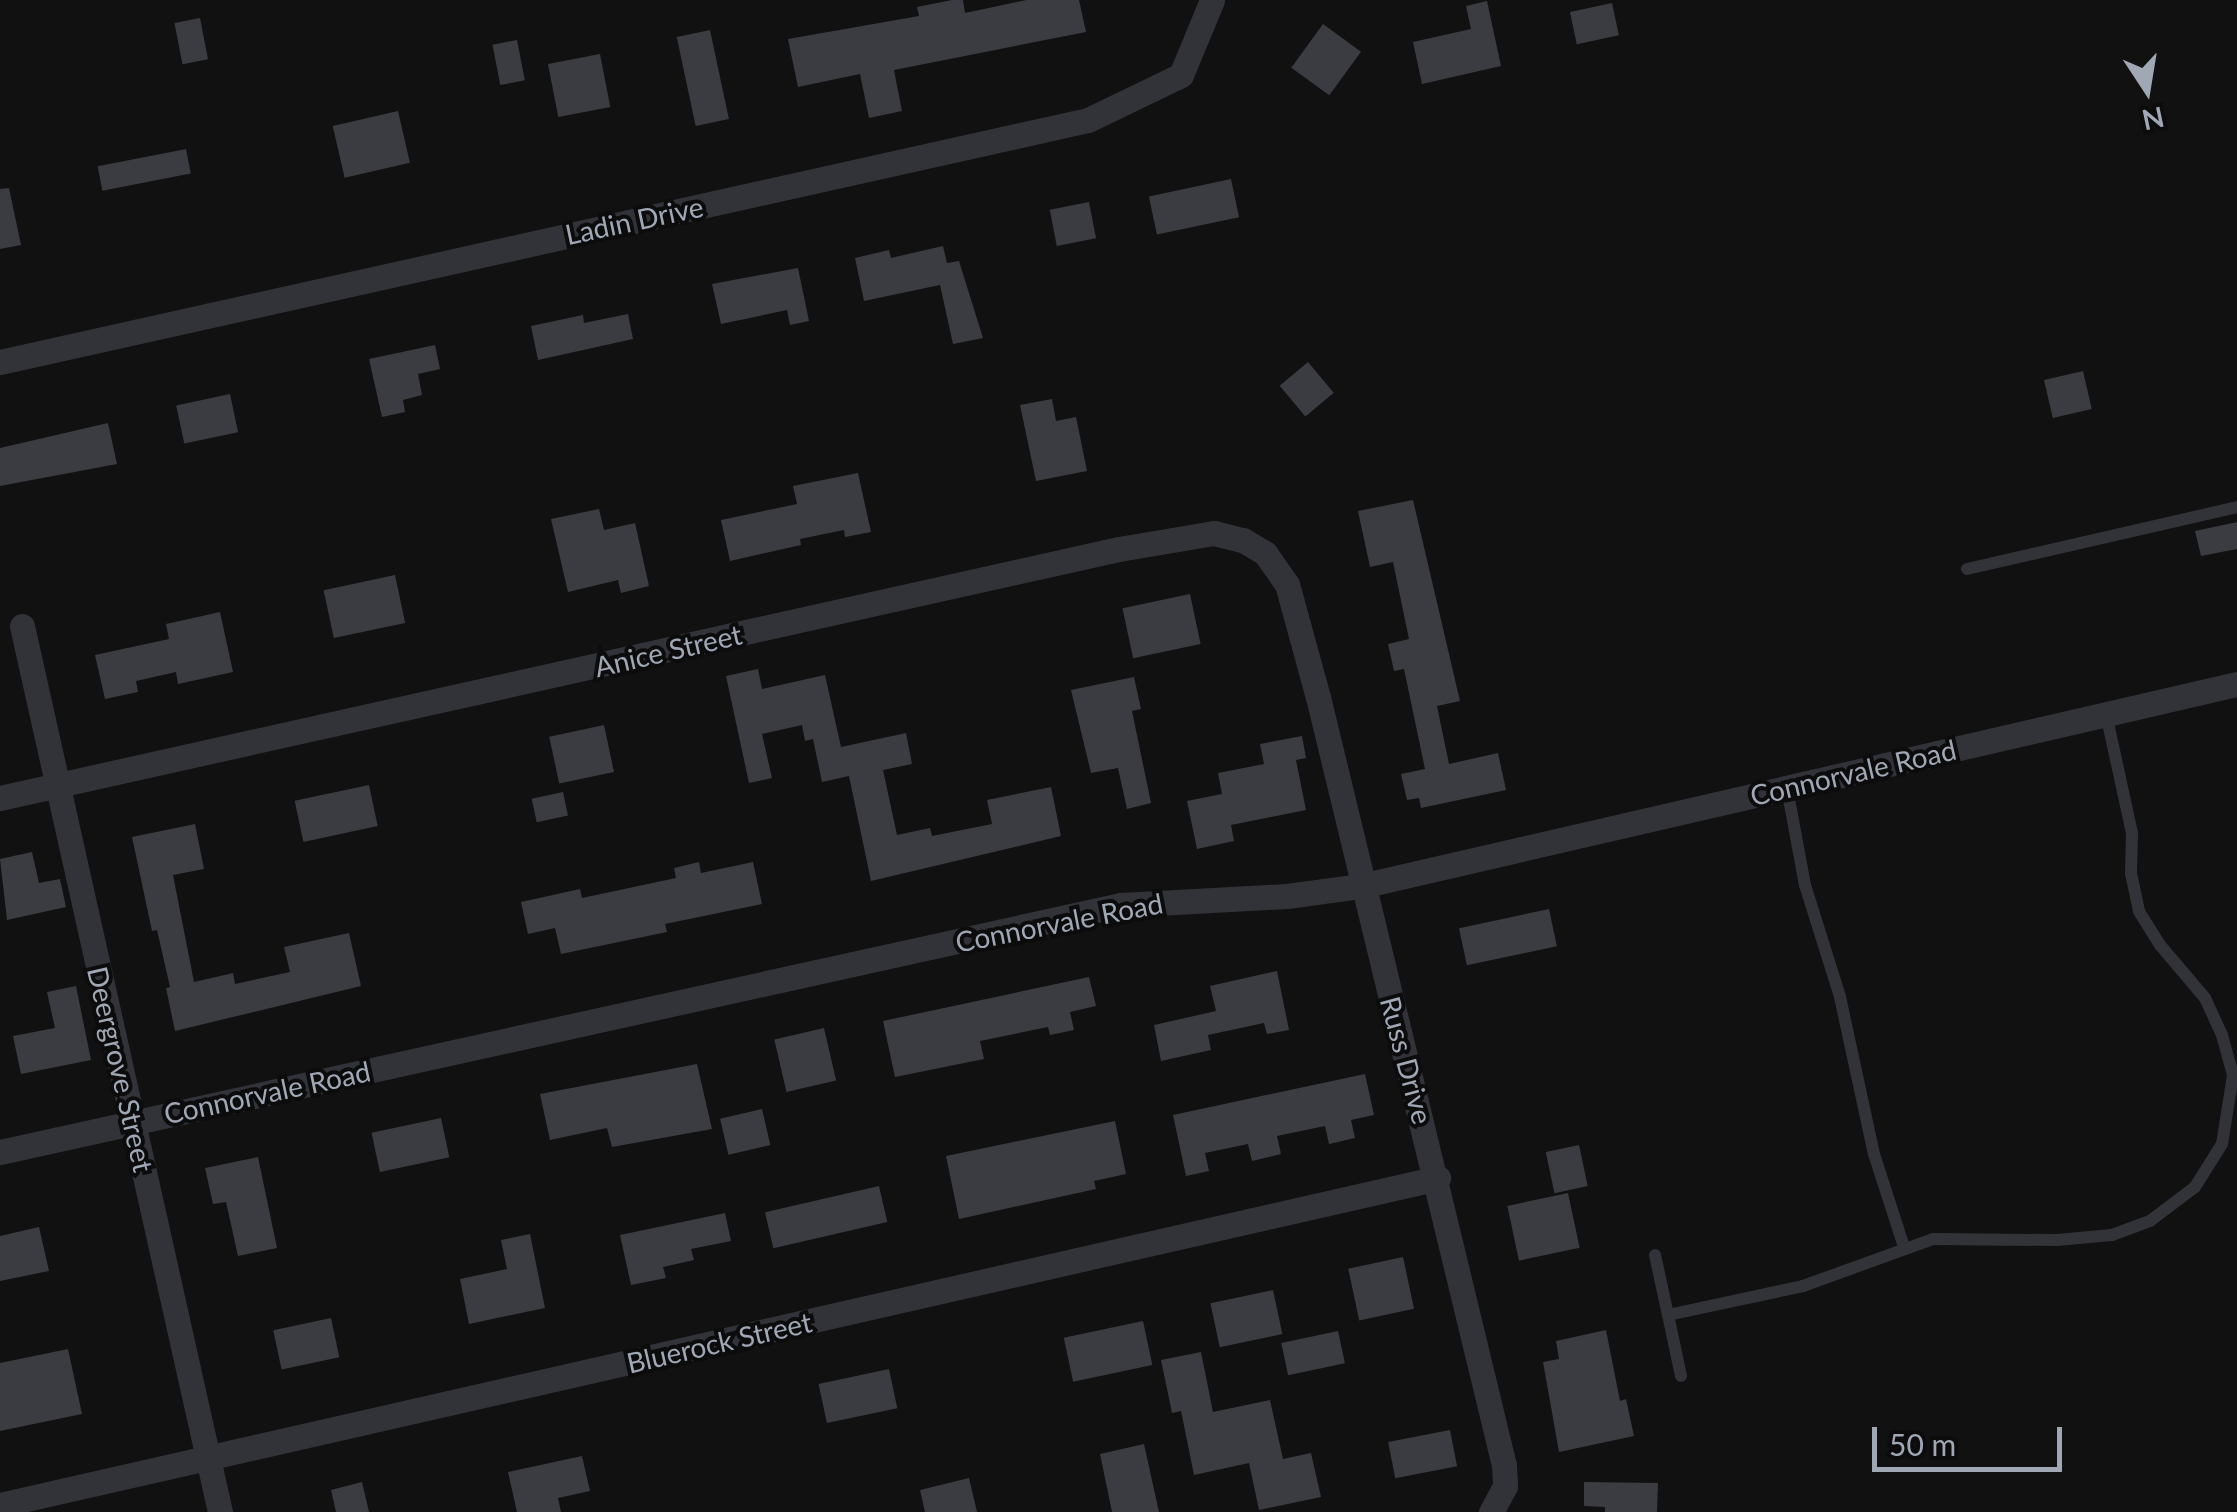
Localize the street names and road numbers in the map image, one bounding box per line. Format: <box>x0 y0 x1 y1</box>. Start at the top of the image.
street label: Ladin Drive <box>562 189 706 251</box>
street label: Anice Street <box>591 617 745 683</box>
street label: Connorvale Road <box>1747 732 1959 812</box>
street label: Connorvale Road <box>953 885 1165 959</box>
street label: Deergrove Street <box>81 963 161 1175</box>
street label: Russ Drive <box>1374 993 1440 1127</box>
street label: Connorvale Road <box>161 1054 373 1130</box>
street label: Bluerock Street <box>623 1304 815 1380</box>

